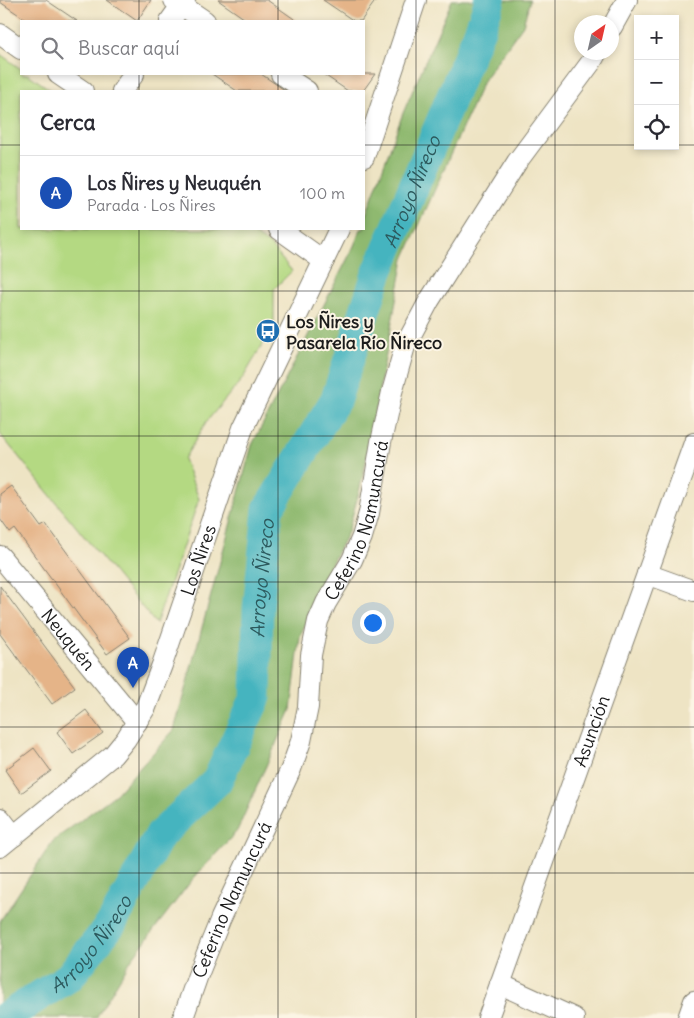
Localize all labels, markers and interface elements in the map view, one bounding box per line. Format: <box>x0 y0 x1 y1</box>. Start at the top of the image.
north arrow <box>574 15 619 60</box>
map controls <box>634 15 679 150</box>
button: + <box>634 15 679 60</box>
search box <box>20 20 365 75</box>
icon: search <box>38 34 66 62</box>
text: Buscar aquí <box>78 36 179 60</box>
button: − <box>634 60 679 105</box>
button: locate <box>634 105 679 150</box>
text: Cerca <box>40 109 95 136</box>
water label: Arroyo Ñireco <box>377 131 446 251</box>
text: Los Ñires y Neuquén <box>87 171 261 195</box>
text: A <box>51 183 61 203</box>
text: 100 m <box>300 183 345 203</box>
text: Parada · Los Ñires <box>87 195 216 215</box>
place label: Los Ñires y Pasarela Río Ñireco <box>286 310 442 354</box>
bus stop icon: Los Ñires y Pasarela Río Ñireco <box>255 318 281 344</box>
street label: Ceferino Namuncurá <box>319 439 393 605</box>
water label: Arroyo Ñireco <box>245 517 279 638</box>
street label: Los Ñires <box>175 522 221 598</box>
street label: Neuquén <box>37 604 101 675</box>
your location <box>360 610 386 636</box>
pin: A <box>117 647 149 688</box>
street label: Asunción <box>567 692 614 770</box>
street label: Ceferino Namuncurá <box>187 818 276 981</box>
water label: Arroyo Ñireco <box>45 890 137 998</box>

